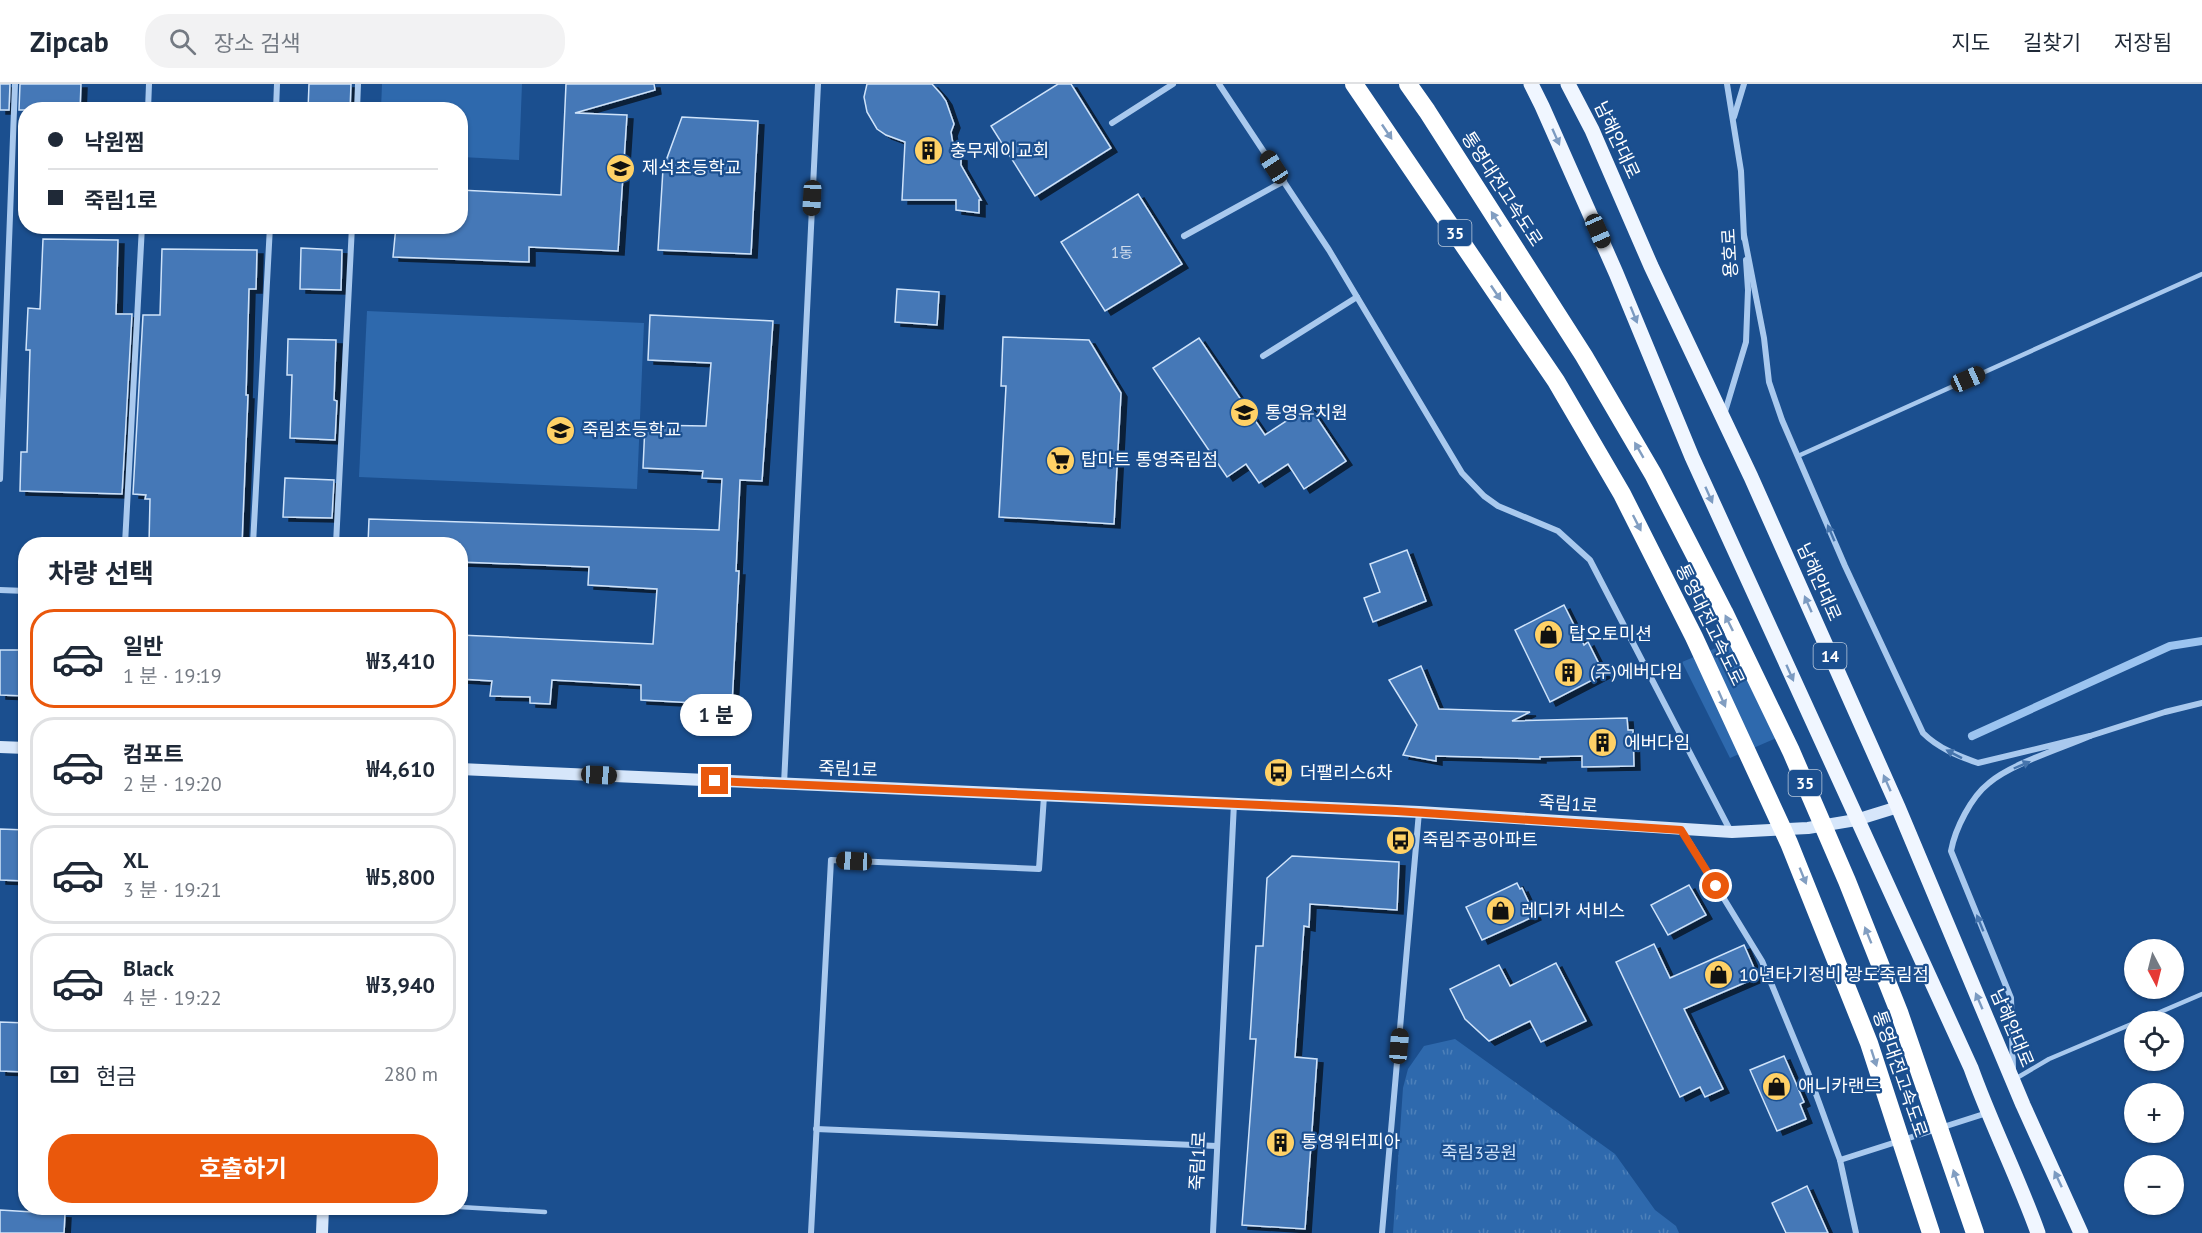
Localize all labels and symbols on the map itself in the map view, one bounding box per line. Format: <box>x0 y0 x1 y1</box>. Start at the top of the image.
street label: 남해안대로 <box>1590 97 1645 182</box>
one-way arrow <box>1381 124 1392 141</box>
street label: 통영대전고속도로 <box>1457 127 1548 251</box>
one-way arrow <box>1551 128 1561 146</box>
building icon: 충무제이교회 <box>913 135 945 167</box>
place label: 충무제이교회 <box>950 139 1049 162</box>
car <box>1257 147 1291 187</box>
school or university icon: 제석초등학교 <box>605 152 637 184</box>
place label: 제석초등학교 <box>642 156 741 179</box>
car <box>802 180 822 216</box>
one-way arrow <box>1490 211 1502 227</box>
car <box>1582 211 1614 251</box>
road number: 35 <box>1438 220 1472 246</box>
street label: 용호로 <box>1717 228 1742 278</box>
house number: 1동 <box>1111 243 1133 262</box>
one-way arrow <box>1490 285 1502 301</box>
one-way arrow <box>1629 307 1639 325</box>
car <box>1948 363 1988 395</box>
school or university icon: 통영유치원 <box>1228 397 1260 429</box>
place label: 통영유치원 <box>1265 401 1348 424</box>
school or university icon: 죽림초등학교 <box>545 414 577 446</box>
place label: 죽림초등학교 <box>582 418 681 441</box>
one-way arrow <box>1634 442 1645 458</box>
supermarket icon: 탑마트 통영죽림점 <box>1044 444 1076 476</box>
place label: 탑마트 통영죽림점 <box>1081 448 1218 471</box>
one-way arrow <box>1704 487 1714 505</box>
one-way arrow <box>1632 515 1642 532</box>
one-way arrow <box>1826 523 1836 541</box>
street label: 남해안대로 <box>1792 539 1847 624</box>
street label: 통영대전고속도로 <box>1671 560 1750 689</box>
one-way arrow <box>1803 596 1812 613</box>
one-way arrow <box>1724 614 1734 631</box>
shop icon: 탑오토미션 <box>1532 618 1564 650</box>
place label: 탑오토미션 <box>1569 622 1652 645</box>
road number: 14 <box>1814 643 1846 669</box>
building icon: (주)에버다임 <box>1553 656 1585 688</box>
place label: (주)에버다임 <box>1590 660 1683 683</box>
one-way arrow <box>1785 664 1794 681</box>
one-way arrow <box>1717 690 1727 708</box>
callout: 1 분 <box>679 694 751 736</box>
building icon: 에버다임 <box>1587 727 1619 759</box>
place label: 에버다임 <box>1624 731 1690 754</box>
one-way arrow <box>1945 749 1963 759</box>
street label: 죽림1로 <box>818 756 878 781</box>
bus stop icon: 더팰리스6차 <box>1263 757 1295 789</box>
one-way arrow <box>2013 760 2031 770</box>
place label: 더팰리스6차 <box>1300 761 1393 784</box>
car <box>581 765 617 785</box>
route end <box>701 767 728 794</box>
road number: 35 <box>1788 770 1822 796</box>
one-way arrow <box>1882 774 1891 791</box>
street label: 죽림1로 <box>1538 790 1599 817</box>
bus stop icon: 죽림주공아파트 <box>1385 824 1417 856</box>
place label: 죽림주공아파트 <box>1422 828 1538 851</box>
car <box>836 851 872 871</box>
one-way arrow <box>1799 867 1808 885</box>
route start <box>1702 872 1729 899</box>
shop icon: 레디카 서비스 <box>1484 895 1516 927</box>
place label: 레디카 서비스 <box>1521 899 1625 922</box>
one-way arrow <box>1975 914 1985 932</box>
one-way arrow <box>1863 926 1872 944</box>
north arrow <box>2124 939 2184 999</box>
shop icon: 10년타기정비 광도죽림점 <box>1702 959 1734 991</box>
place label: 10년타기정비 광도죽림점 <box>1739 963 1929 986</box>
street label: 남해안대로 <box>1986 985 2039 1070</box>
one-way arrow <box>1974 991 1984 1009</box>
street label: 통영대전고속도로 <box>1868 1007 1933 1140</box>
car <box>1388 1027 1410 1065</box>
one-way arrow <box>1870 1049 1879 1067</box>
shop icon: 애니카랜드 <box>1761 1070 1793 1102</box>
place label: 애니카랜드 <box>1798 1074 1881 1097</box>
building icon: 통영워터피아 <box>1264 1126 1296 1158</box>
place label: 통영워터피아 <box>1301 1130 1401 1153</box>
street label: 죽림1로 <box>1184 1131 1211 1191</box>
park label: 죽림3공원 <box>1441 1141 1517 1164</box>
one-way arrow <box>1951 1169 1960 1187</box>
one-way arrow <box>2053 1171 2062 1188</box>

